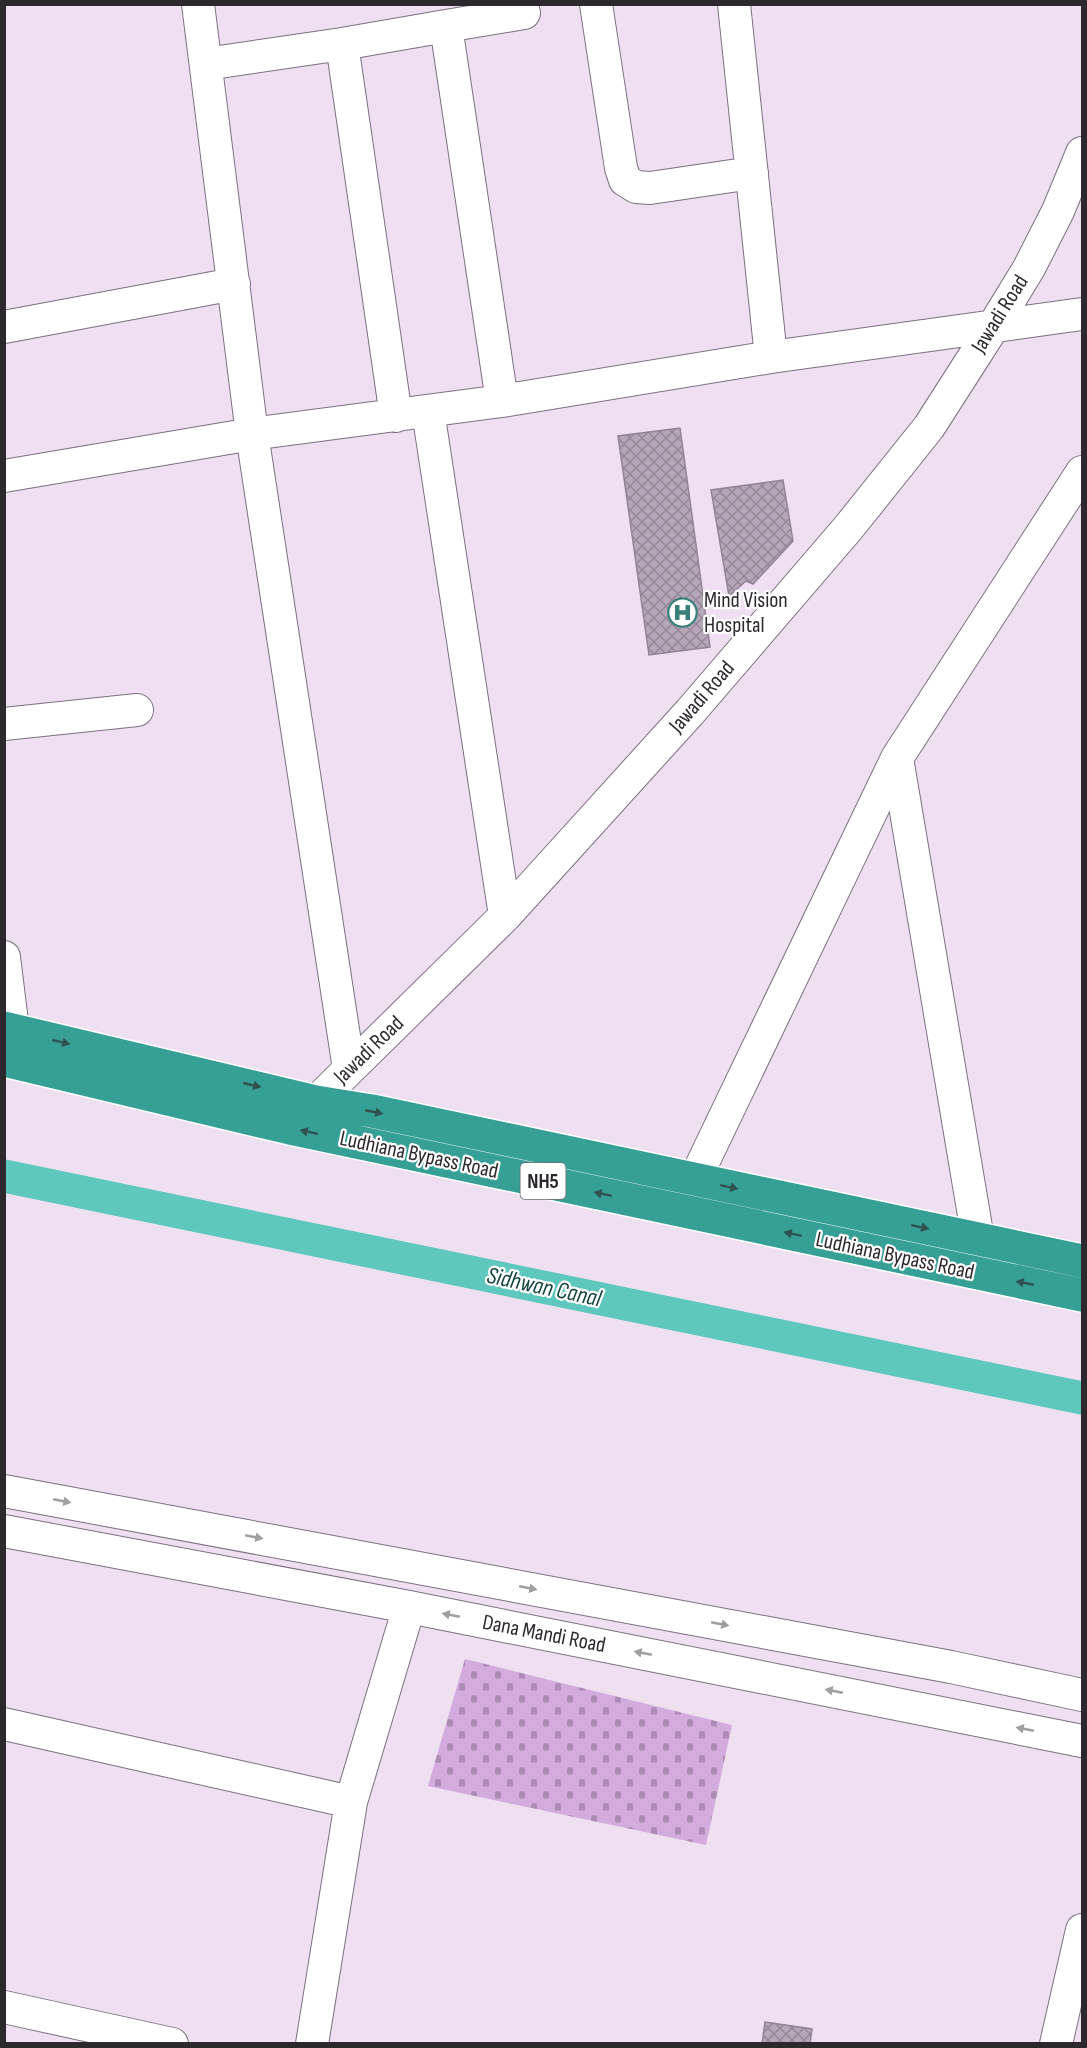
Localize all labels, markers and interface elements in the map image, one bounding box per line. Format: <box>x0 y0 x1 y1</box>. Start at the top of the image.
street label: Jawadi Road <box>965 270 1034 359</box>
place label: Mind Vision Hospital <box>704 587 788 639</box>
hospital icon: Mind Vision Hospital <box>667 597 699 629</box>
street label: Jawadi Road <box>663 655 741 739</box>
street label: Jawadi Road <box>328 1010 410 1091</box>
one-way arrow <box>52 1037 71 1047</box>
one-way arrow <box>242 1081 261 1091</box>
one-way arrow <box>365 1108 384 1117</box>
street label: Ludhiana Bypass Road <box>337 1125 501 1185</box>
one-way arrow <box>300 1126 318 1136</box>
road number: NH5 <box>520 1163 566 1199</box>
one-way arrow <box>720 1183 739 1192</box>
one-way arrow <box>593 1188 612 1198</box>
one-way arrow <box>911 1223 930 1232</box>
street label: Ludhiana Bypass Road <box>813 1226 977 1286</box>
one-way arrow <box>784 1229 803 1238</box>
water label: Sidhwan Canal <box>484 1261 604 1313</box>
one-way arrow <box>1015 1278 1034 1287</box>
one-way arrow <box>53 1497 72 1506</box>
one-way arrow <box>244 1533 263 1542</box>
one-way arrow <box>519 1584 538 1593</box>
street label: Dana Mandi Road <box>480 1609 608 1659</box>
one-way arrow <box>442 1610 461 1619</box>
one-way arrow <box>710 1620 729 1629</box>
one-way arrow <box>633 1648 652 1657</box>
one-way arrow <box>824 1686 843 1695</box>
one-way arrow <box>1015 1724 1034 1733</box>

